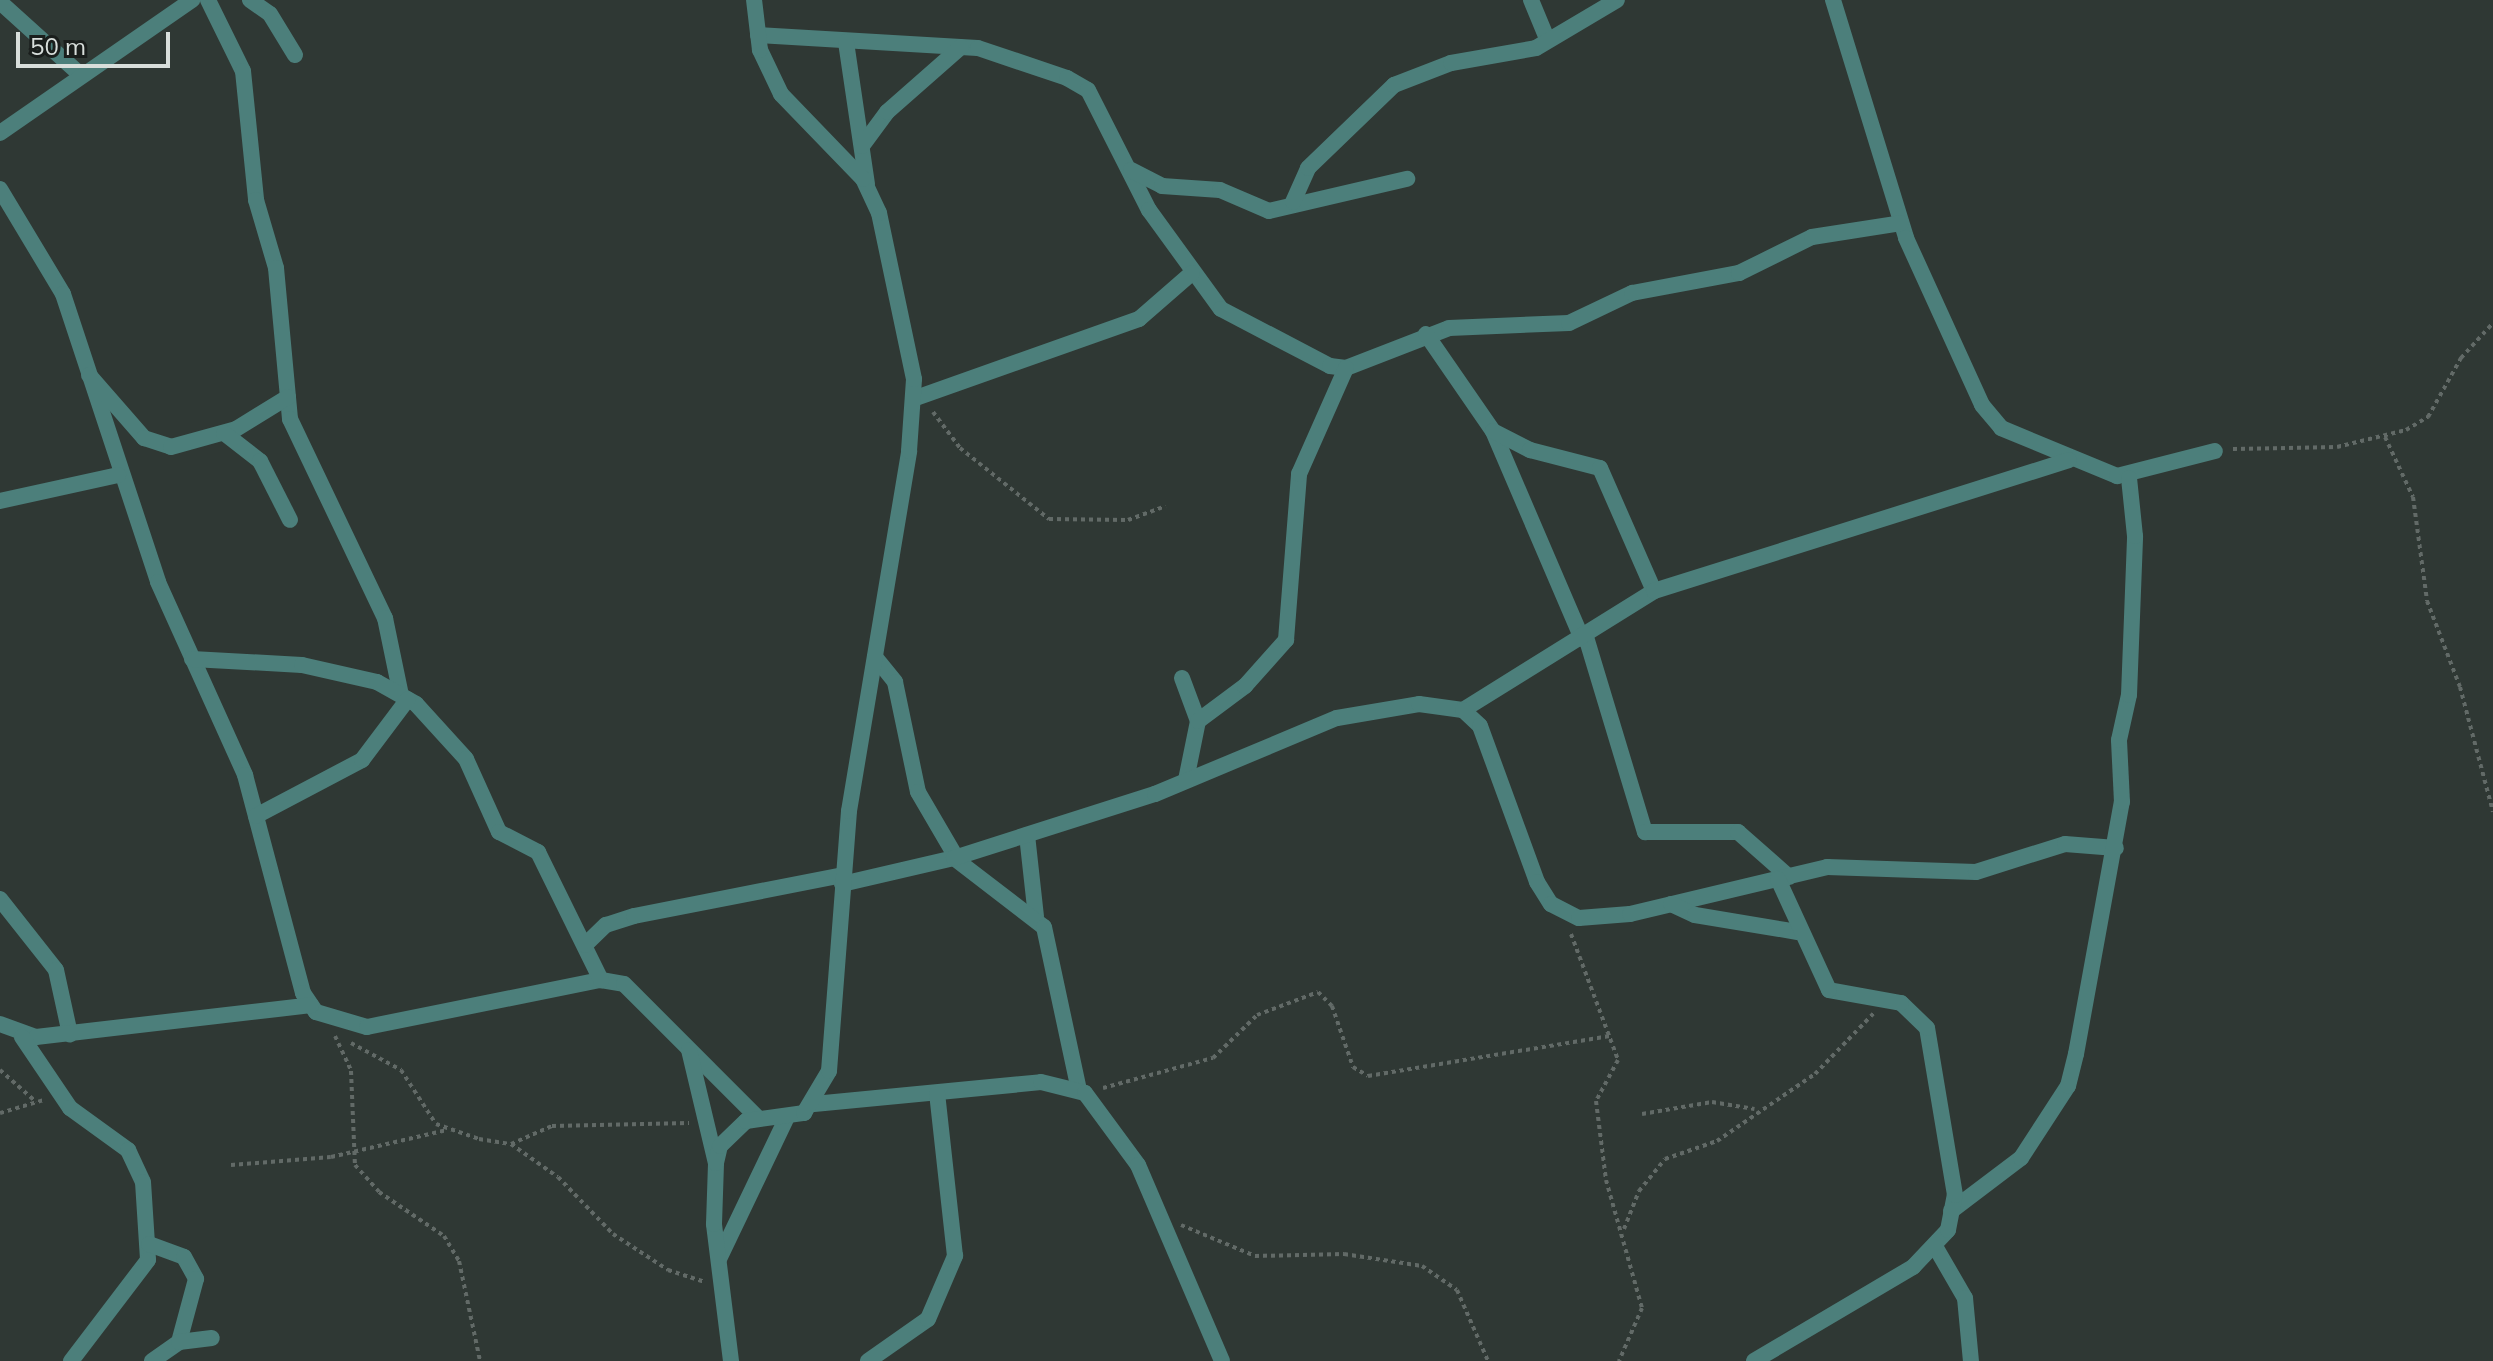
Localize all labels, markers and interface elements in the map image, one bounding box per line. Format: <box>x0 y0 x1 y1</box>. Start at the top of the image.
scale bar <box>20 16 174 66</box>
text: 50 m <box>30 31 86 61</box>

